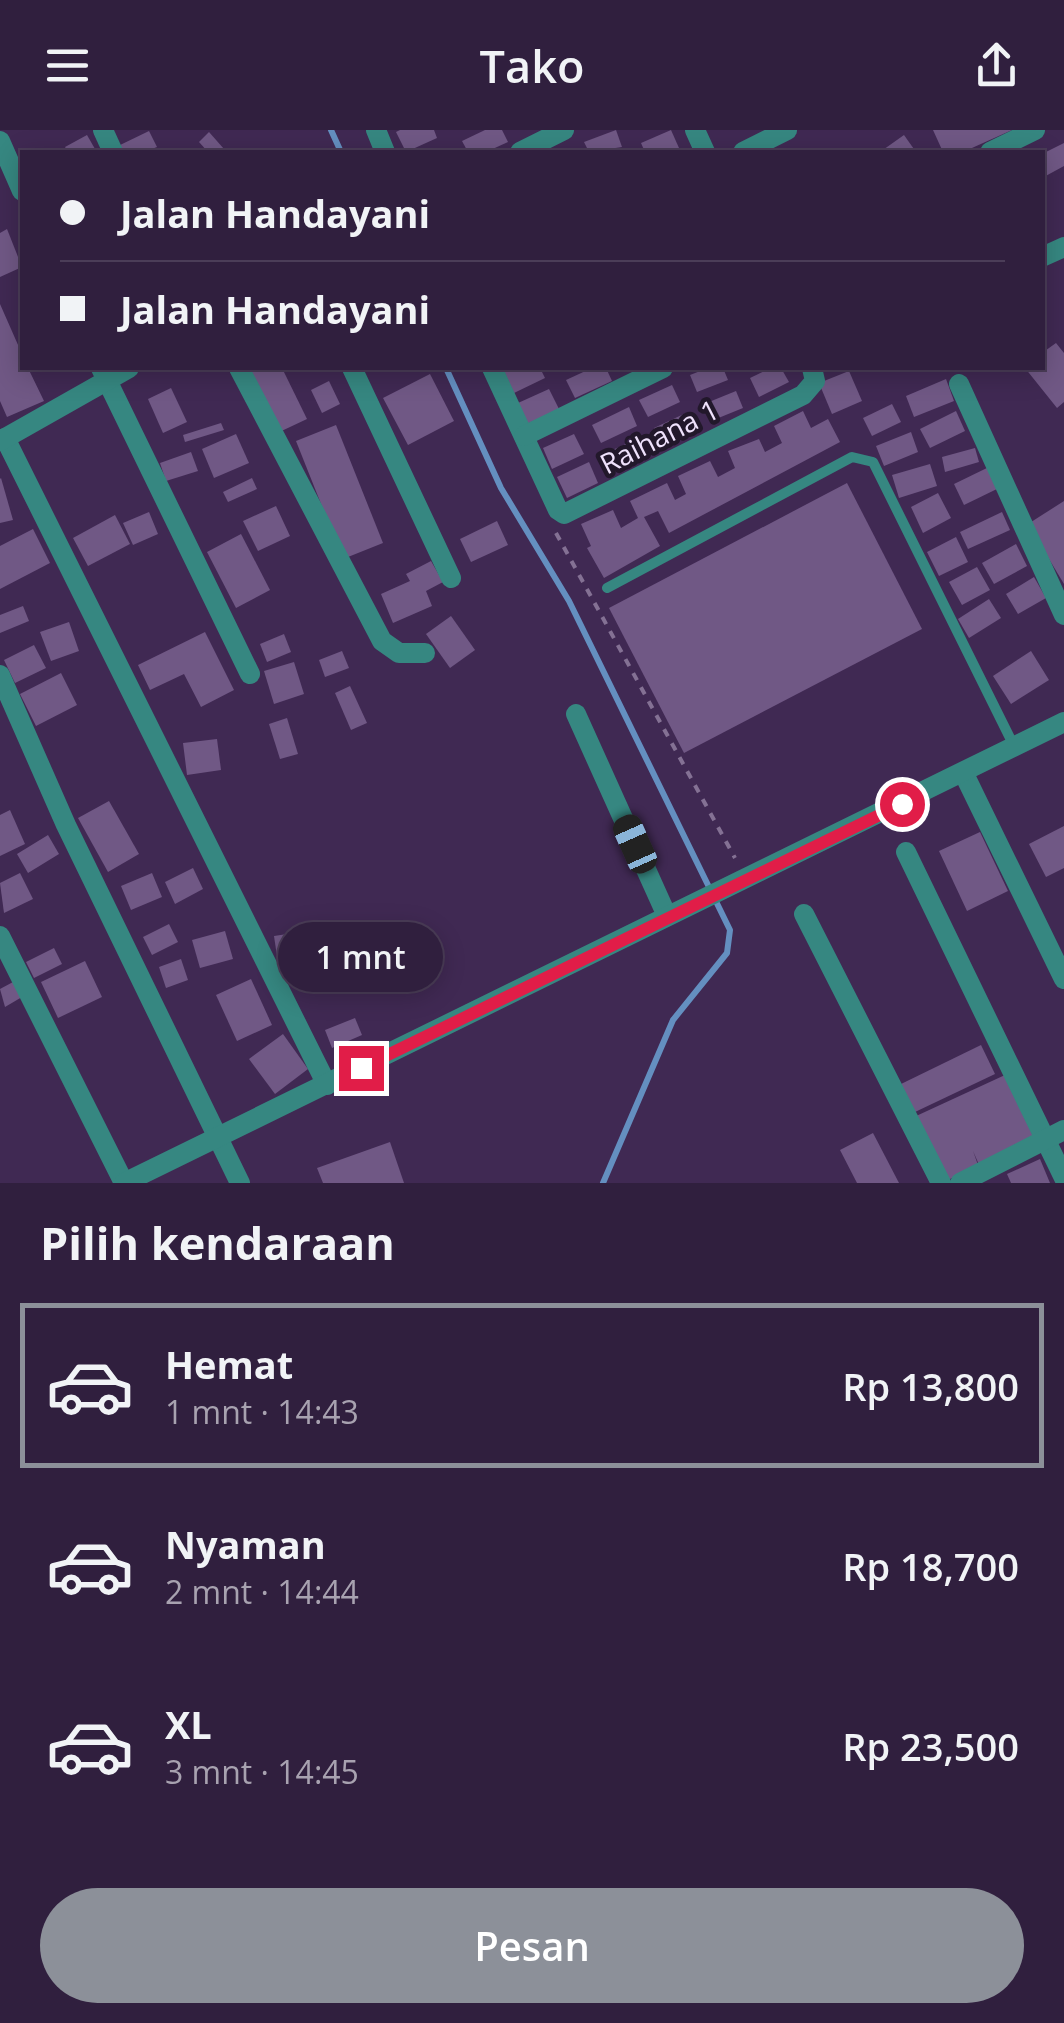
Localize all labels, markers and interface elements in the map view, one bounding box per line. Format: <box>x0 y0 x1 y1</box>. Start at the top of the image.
text: Tako <box>480 35 584 96</box>
icon: menu <box>40 38 95 93</box>
icon: share <box>969 38 1024 93</box>
text: Jalan Handayani <box>120 187 430 239</box>
text: Jalan Handayani <box>120 283 430 335</box>
street label: Raihana 1 <box>593 390 725 482</box>
route start <box>880 782 925 827</box>
car <box>609 810 661 878</box>
callout: 1 mnt <box>278 923 444 993</box>
text: 1 mnt <box>315 935 406 978</box>
route end <box>339 1046 384 1091</box>
text: Pilih kendaraan <box>40 1212 395 1273</box>
text: Hemat <box>165 1338 293 1390</box>
icon: car <box>45 1341 135 1431</box>
text: Rp 13,800 <box>842 1360 1019 1412</box>
text: 1 mnt · 14:43 <box>165 1390 359 1433</box>
text: Nyaman <box>165 1518 326 1570</box>
icon: car <box>45 1521 135 1611</box>
text: Rp 18,700 <box>842 1540 1019 1592</box>
text: 2 mnt · 14:44 <box>165 1570 359 1613</box>
text: XL <box>165 1698 212 1750</box>
icon: car <box>45 1701 135 1791</box>
text: Rp 23,500 <box>842 1720 1019 1772</box>
text: 3 mnt · 14:45 <box>165 1750 359 1793</box>
button: Pesan <box>40 1888 1024 2003</box>

